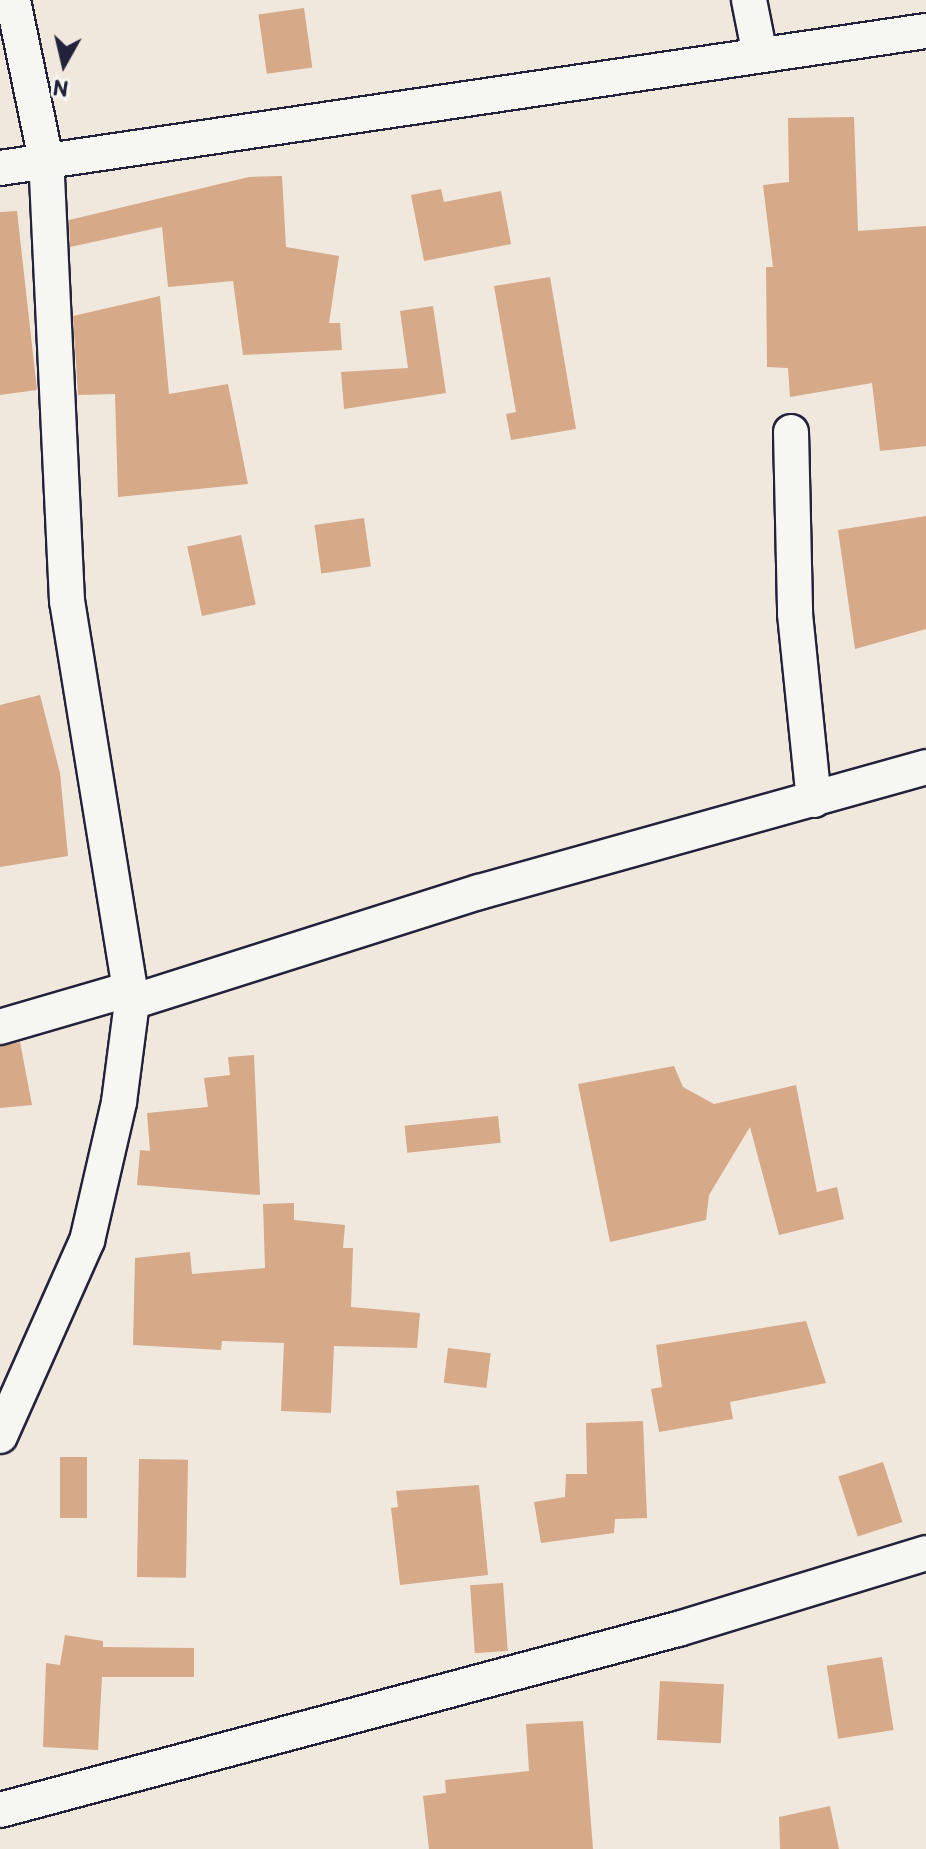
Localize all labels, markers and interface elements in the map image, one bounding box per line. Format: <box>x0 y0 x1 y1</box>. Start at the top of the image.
north arrow <box>24 24 104 104</box>
text: N <box>51 74 70 103</box>

